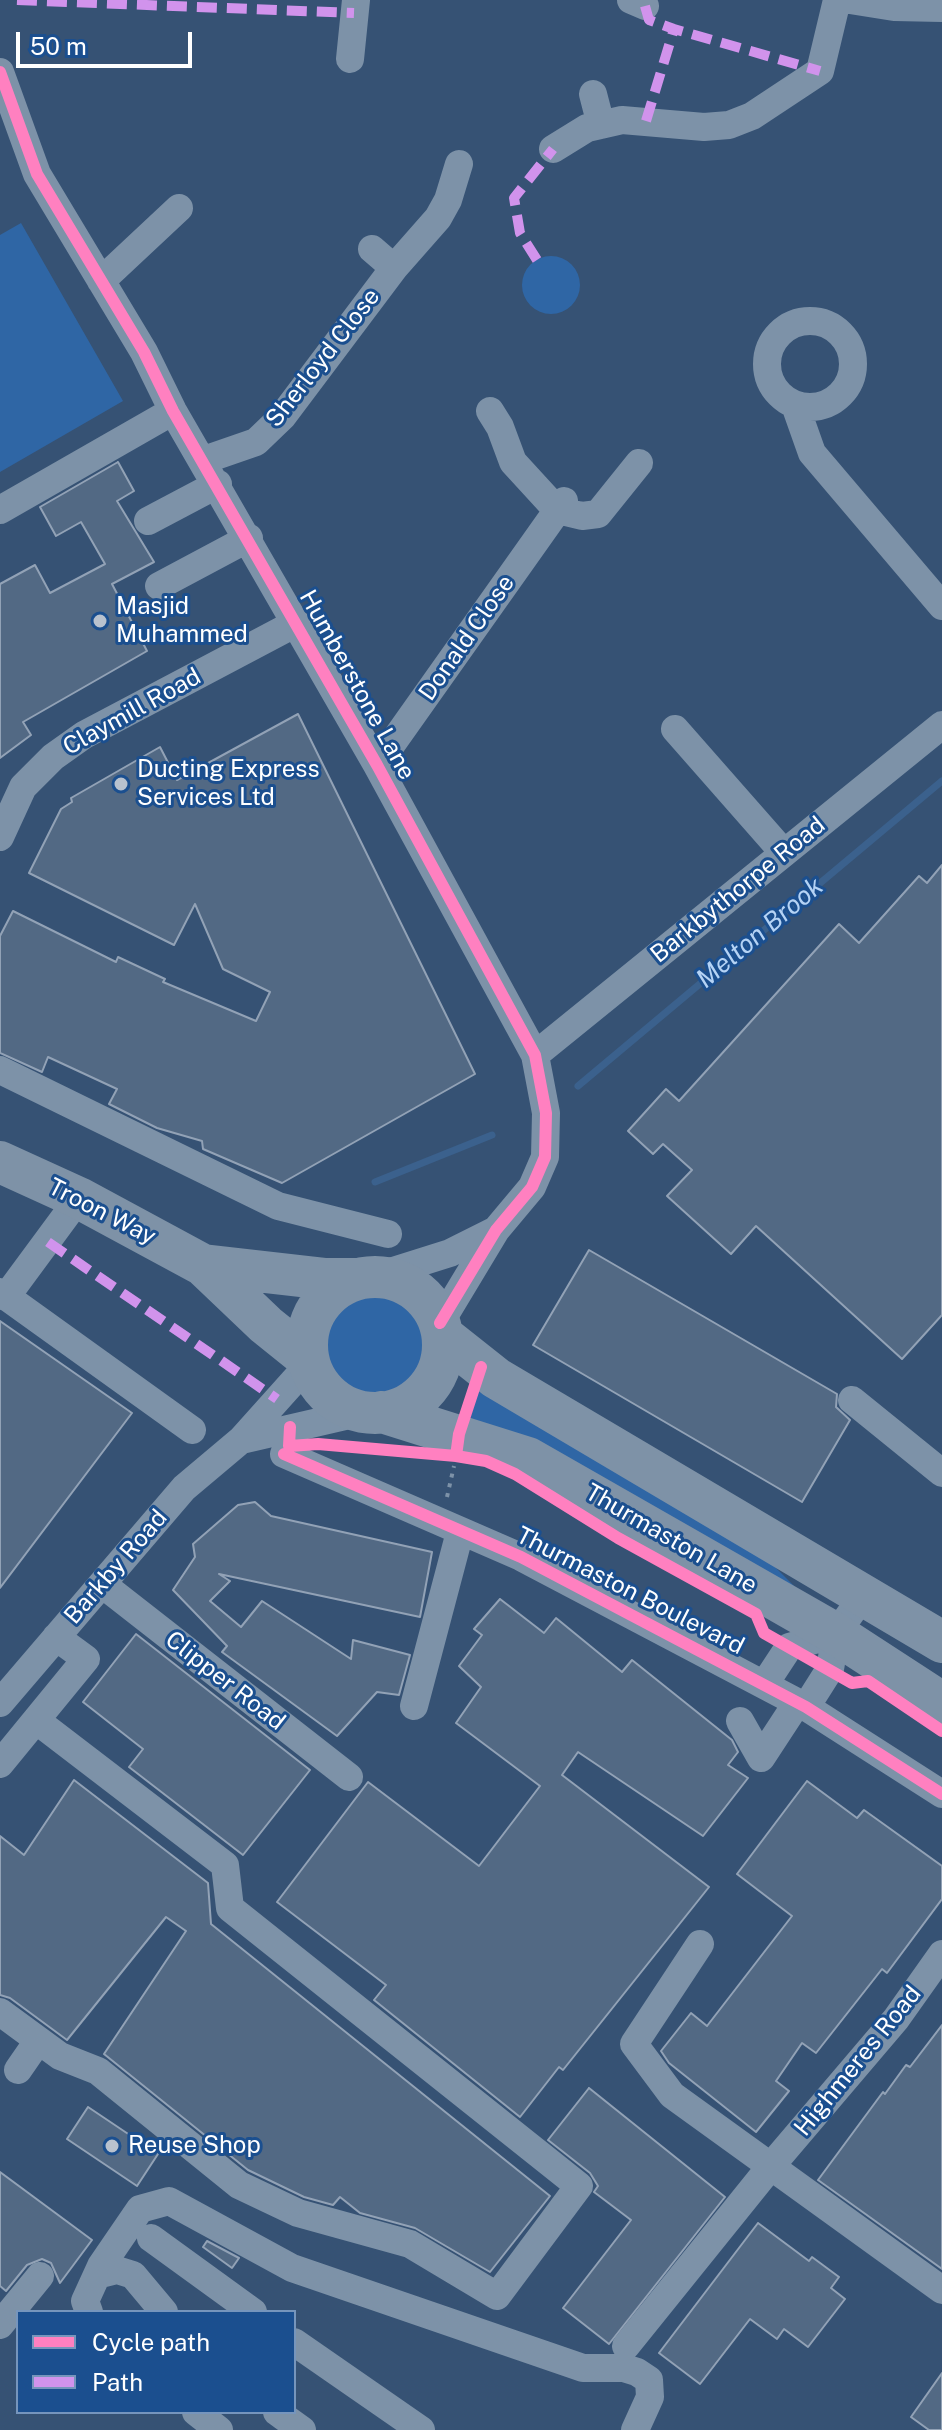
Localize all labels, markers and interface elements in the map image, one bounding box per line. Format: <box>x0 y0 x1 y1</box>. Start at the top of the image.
scale bar <box>20 16 196 66</box>
text: 50 m <box>30 32 87 60</box>
street label: Sherloyd Close <box>260 283 386 433</box>
street label: Donald Close <box>413 570 521 706</box>
street label: Humberstone Lane <box>293 585 421 785</box>
place label: Masjid Muhammed <box>116 593 248 649</box>
marker: Masjid Muhammed <box>91 612 109 630</box>
street label: Claymill Road <box>58 662 206 762</box>
place label: Ducting Express Services Ltd <box>137 756 320 812</box>
marker: Ducting Express Services Ltd <box>112 775 130 793</box>
street label: Barkbythorpe Road <box>645 811 831 969</box>
water label: Melton Brook <box>690 871 830 995</box>
street label: Troon Way <box>43 1173 161 1251</box>
street label: Thurmaston Lane <box>580 1478 762 1600</box>
street label: Barkby Road <box>59 1504 173 1630</box>
street label: Thurmaston Boulevard <box>511 1521 749 1661</box>
street label: Clipper Road <box>159 1625 291 1737</box>
street label: Highmeres Road <box>789 1980 927 2142</box>
place label: Reuse Shop <box>128 2132 261 2160</box>
marker: Reuse Shop <box>103 2137 121 2155</box>
legend <box>16 2310 296 2414</box>
text: Cycle path <box>92 2328 210 2356</box>
text: Path <box>92 2368 143 2396</box>

